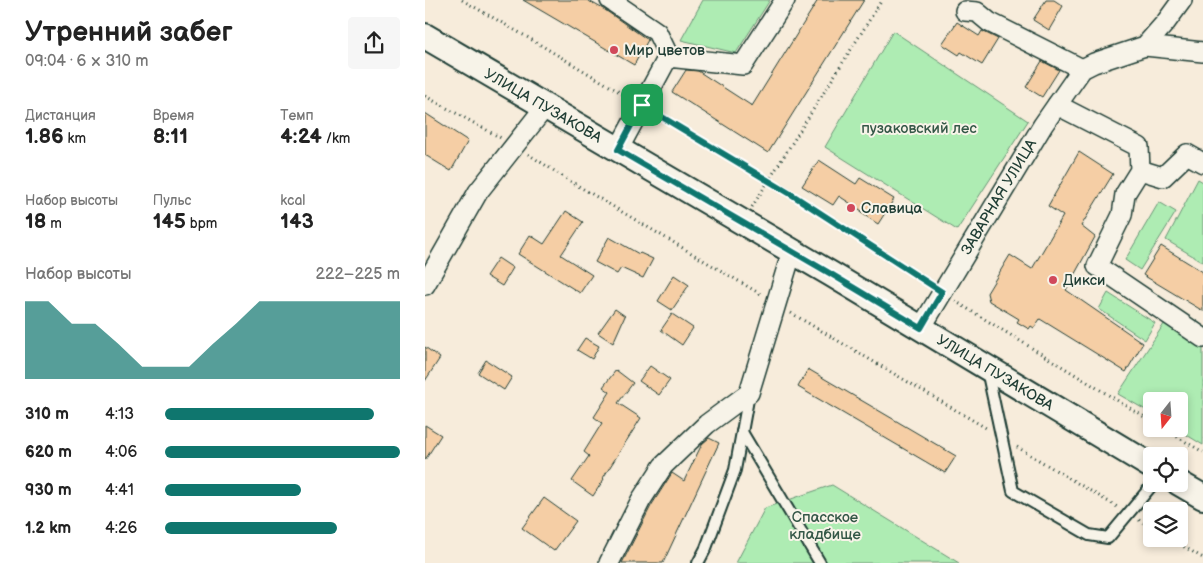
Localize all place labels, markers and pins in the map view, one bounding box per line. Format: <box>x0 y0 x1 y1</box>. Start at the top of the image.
place label: Мир цветов <box>624 41 705 60</box>
marker: Мир цветов <box>608 44 620 56</box>
pin <box>621 84 663 126</box>
place label: Славица <box>861 199 923 218</box>
marker: Славица <box>845 202 857 214</box>
place label: Дикси <box>1063 271 1105 290</box>
marker: Дикси <box>1047 274 1059 286</box>

